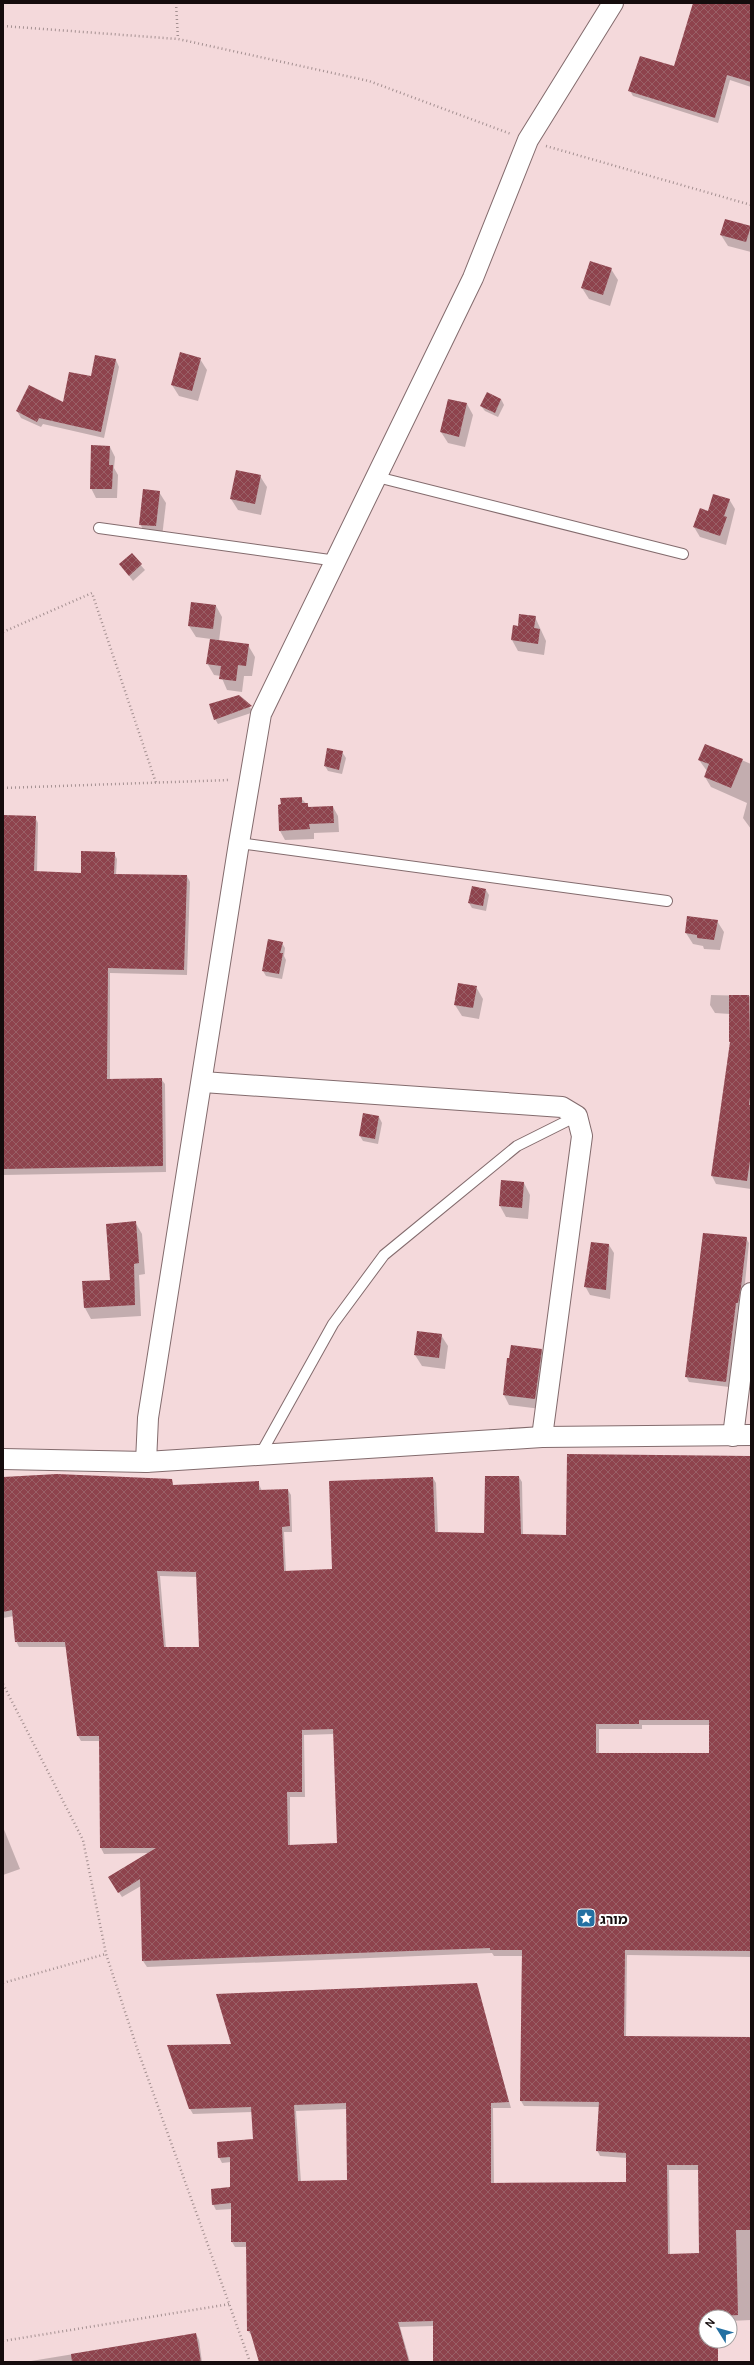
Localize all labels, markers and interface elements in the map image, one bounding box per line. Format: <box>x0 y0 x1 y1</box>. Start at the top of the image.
place icon: מורג <box>575 1907 597 1929</box>
place label: מורג <box>600 1909 628 1928</box>
north arrow <box>698 2309 738 2349</box>
text: N <box>701 2315 718 2330</box>

